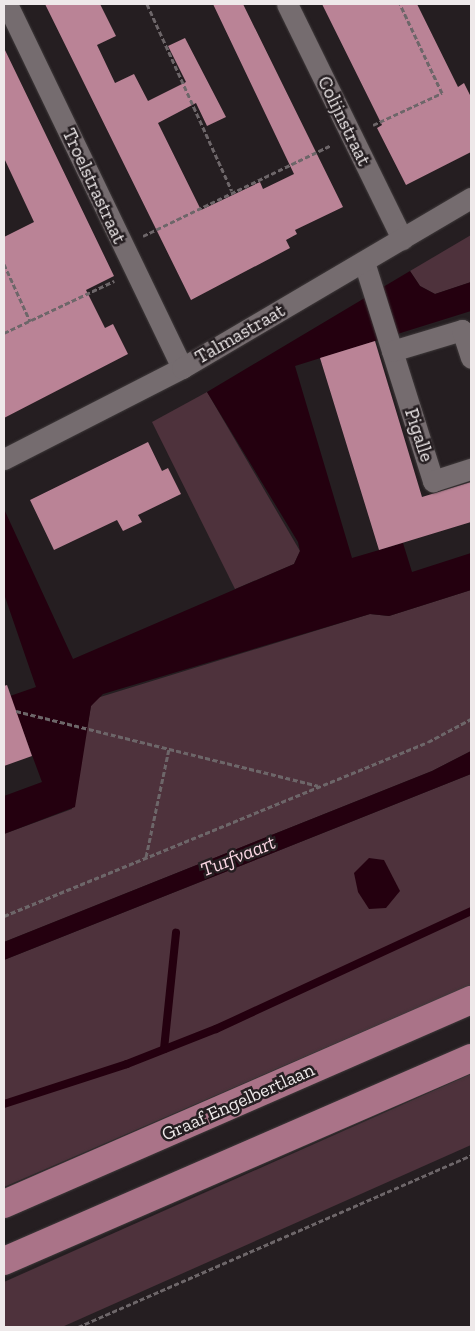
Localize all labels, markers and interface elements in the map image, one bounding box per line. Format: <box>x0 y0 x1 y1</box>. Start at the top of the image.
street label: Colijnstraat <box>313 72 375 170</box>
street label: Troelstrastraat <box>57 125 131 247</box>
street label: Talmastraat <box>191 299 289 369</box>
street label: Pigalle <box>400 405 438 465</box>
water label: Turfvaart <box>197 830 279 882</box>
street label: Graaf Engelbertlaan <box>158 1058 318 1146</box>

